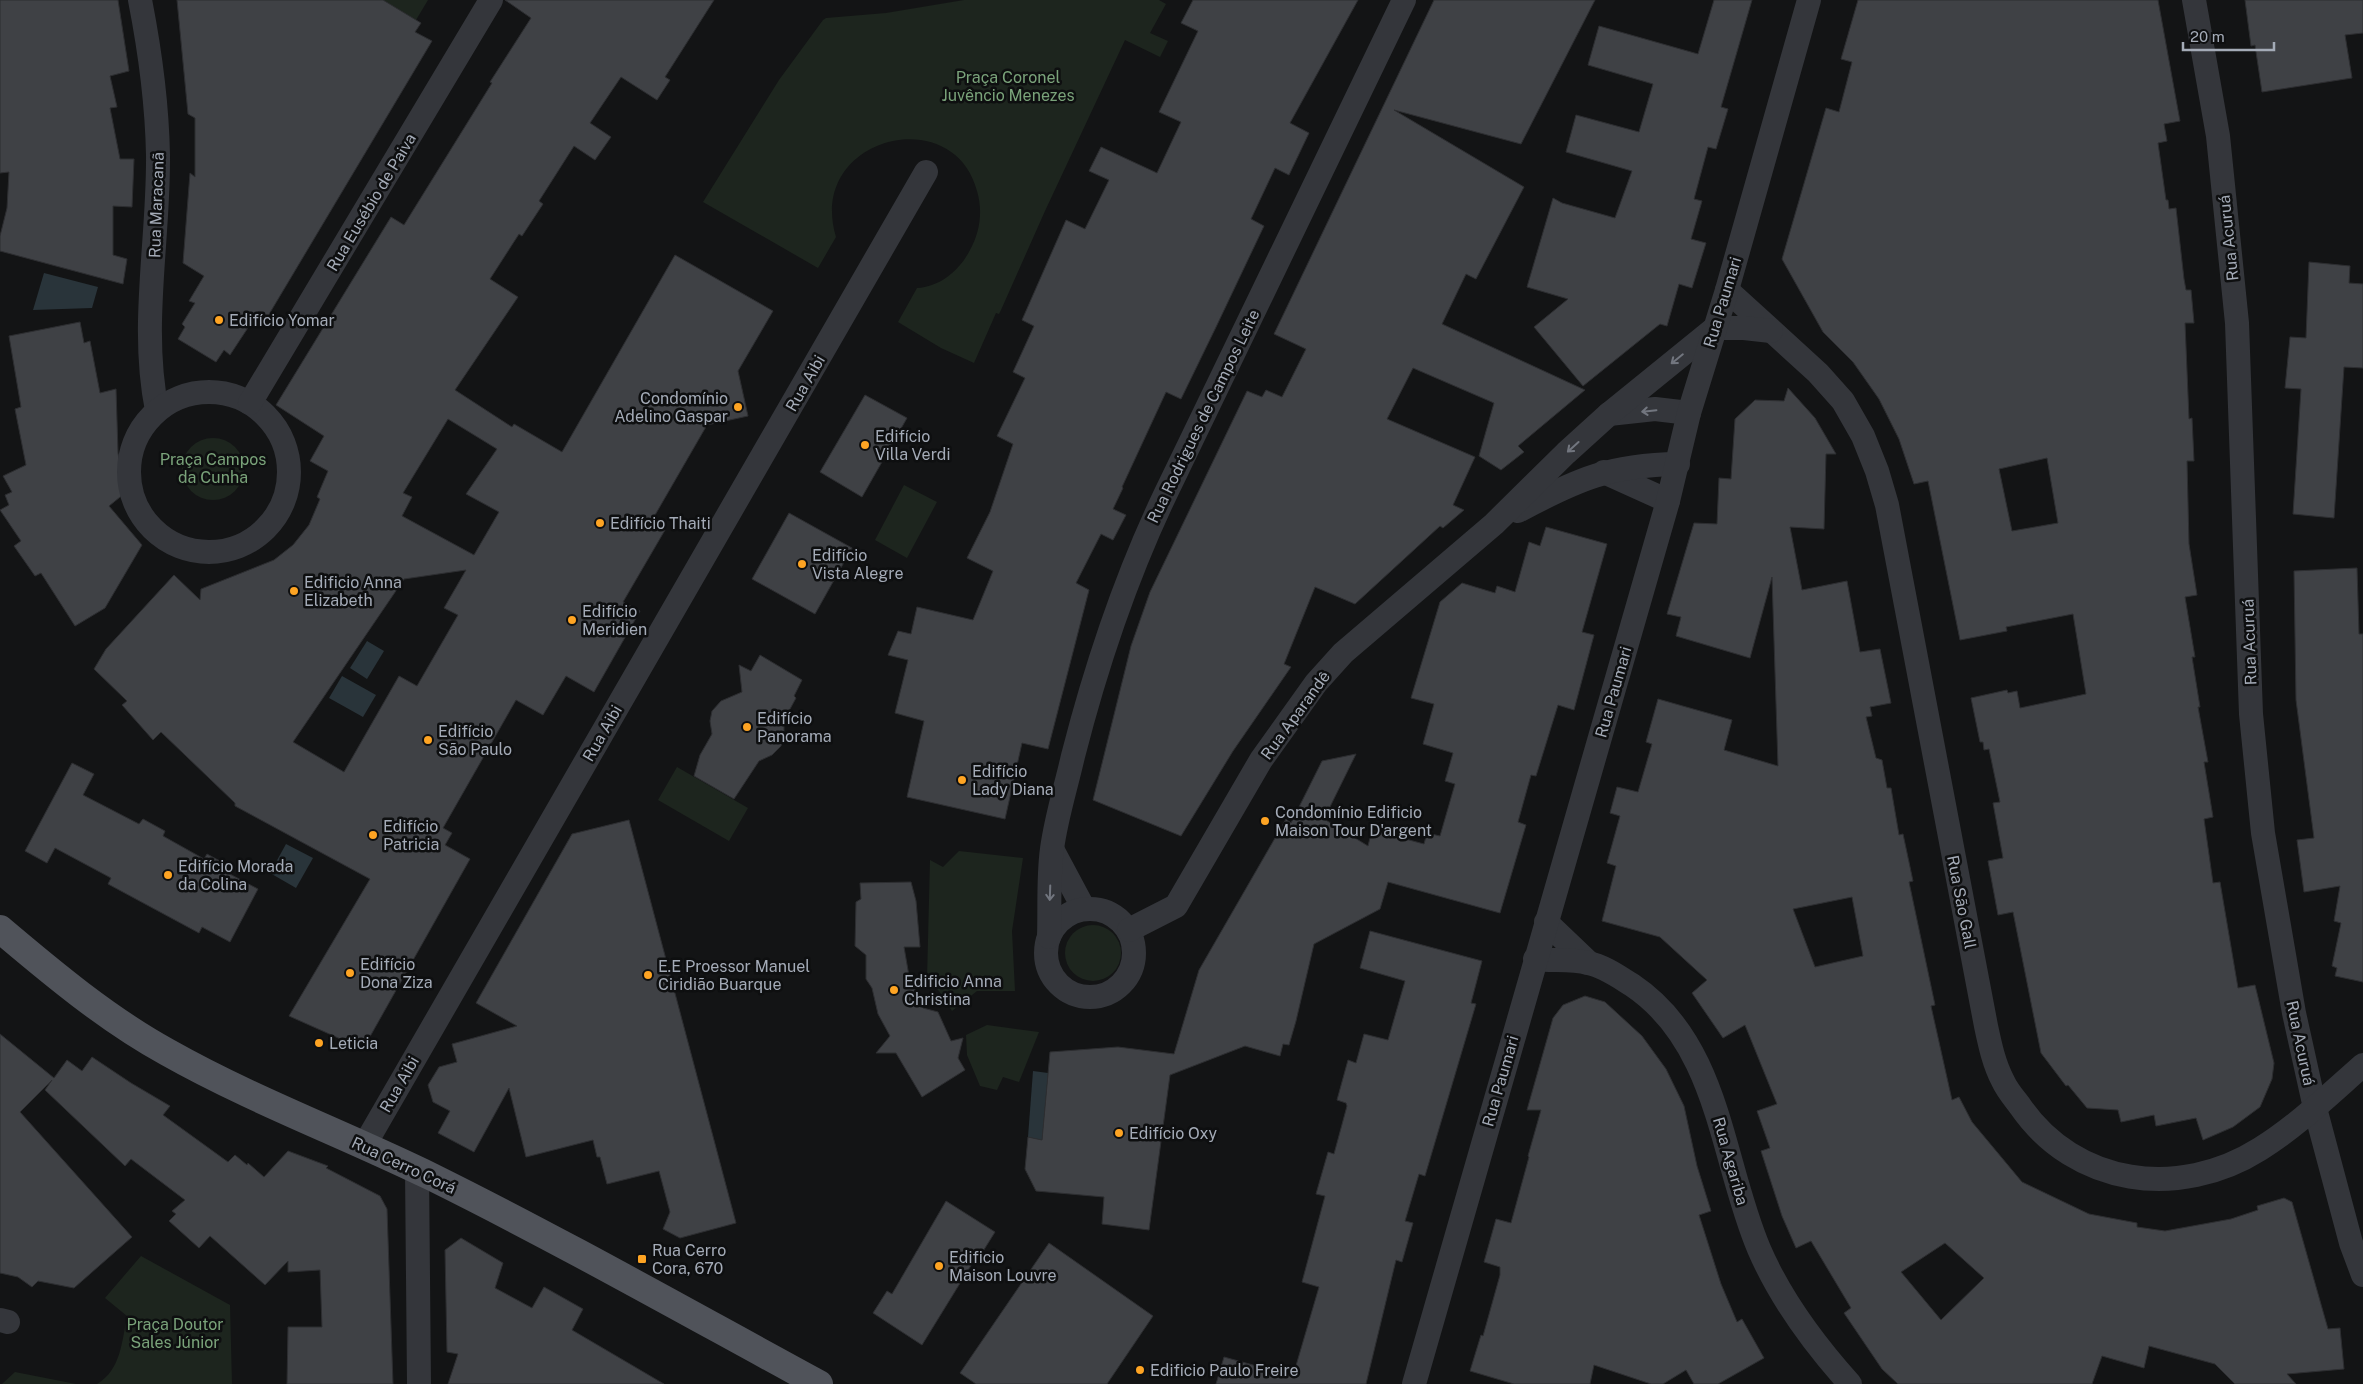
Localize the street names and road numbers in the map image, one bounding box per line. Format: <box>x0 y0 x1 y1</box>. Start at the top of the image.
street label: Rua Eusébio de Paiva <box>323 130 420 274</box>
street label: Rua Maracanã <box>145 152 168 258</box>
street label: Rua Acuruá <box>2215 194 2242 282</box>
street label: Rua Paumari <box>1700 254 1745 350</box>
street label: Rua Rodrigues de Campos Leite <box>1143 306 1264 526</box>
street label: Rua Aibi <box>782 352 829 415</box>
street label: Rua Acuruá <box>2238 599 2261 685</box>
street label: Rua Paumari <box>1591 644 1636 740</box>
street label: Rua Aparandê <box>1257 667 1334 763</box>
street label: Rua Aibi <box>579 702 626 765</box>
street label: Rua São Gall <box>1943 854 1980 951</box>
street label: Rua Acuruá <box>2282 999 2319 1087</box>
street label: Rua Paumari <box>1478 1033 1523 1129</box>
street label: Rua Aibi <box>376 1053 423 1116</box>
street label: Rua Agariba <box>1709 1115 1752 1207</box>
street label: Rua Cerro Corá <box>349 1133 459 1198</box>

